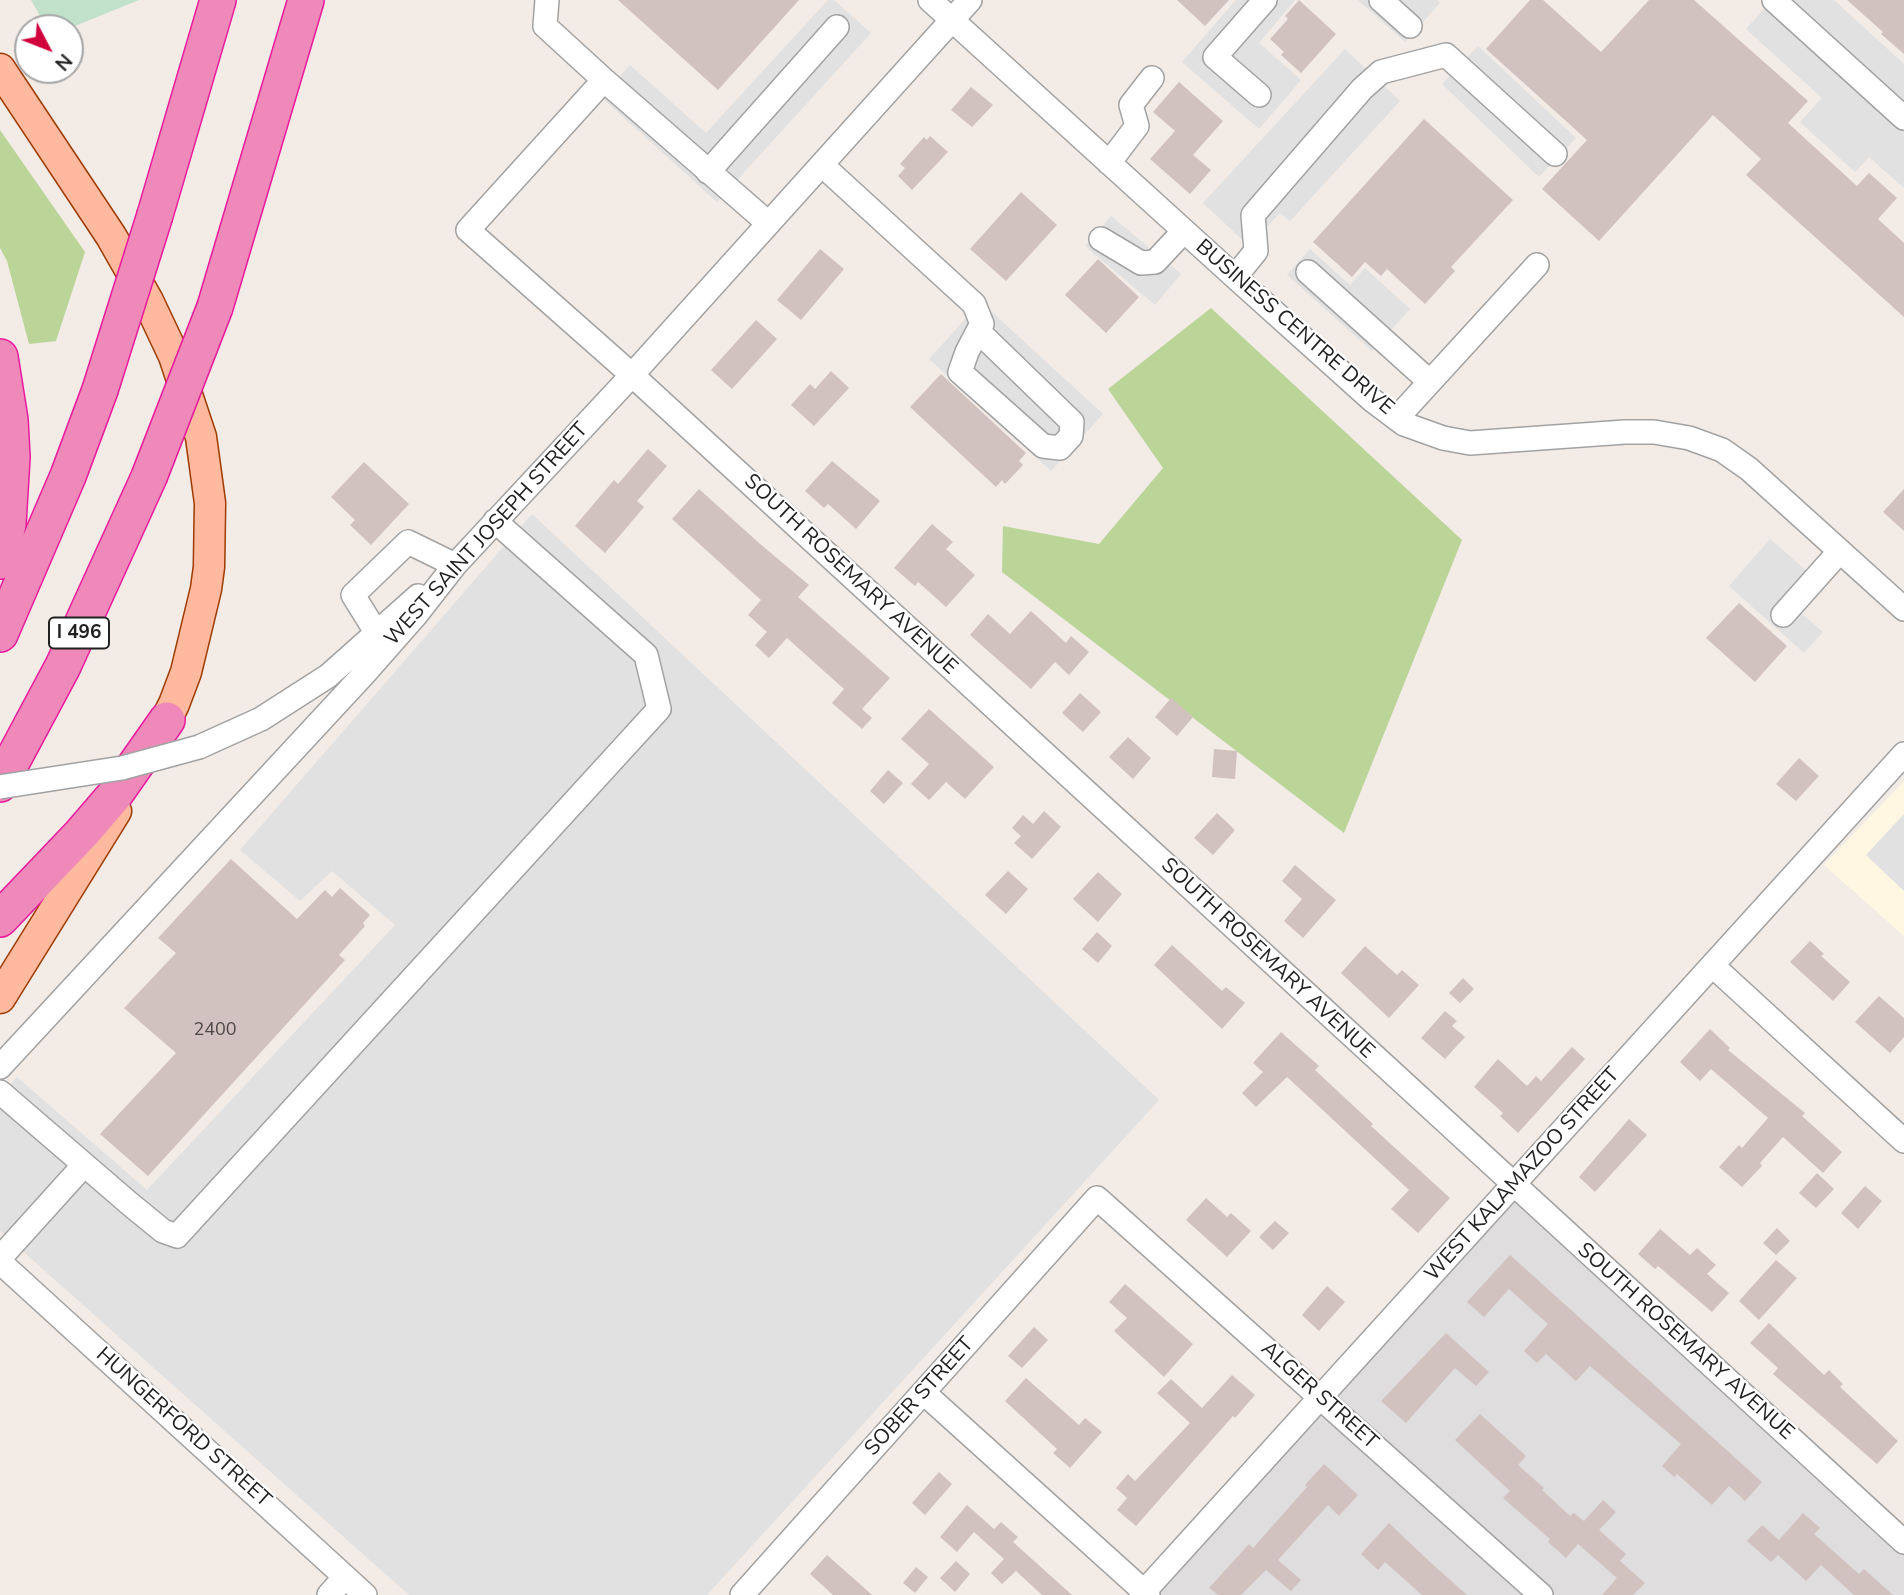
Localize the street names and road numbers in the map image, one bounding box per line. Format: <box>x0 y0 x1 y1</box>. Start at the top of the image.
street label: BUSINESS CENTRE DRIVE <box>1190 235 1398 421</box>
street label: WEST SAINT JOSEPH STREET <box>380 418 594 652</box>
street label: SOUTH ROSEMARY AVENUE <box>738 469 962 681</box>
road number: I 496 <box>49 618 109 648</box>
street label: SOUTH ROSEMARY AVENUE <box>1155 853 1379 1065</box>
street label: WEST KALAMAZOO STREET <box>1420 1063 1626 1287</box>
street label: SOUTH ROSEMARY AVENUE <box>1572 1238 1798 1446</box>
street label: SOBER STREET <box>860 1332 980 1462</box>
street label: ALGER STREET <box>1255 1337 1383 1455</box>
street label: HUNGERFORD STREET <box>90 1343 276 1513</box>

